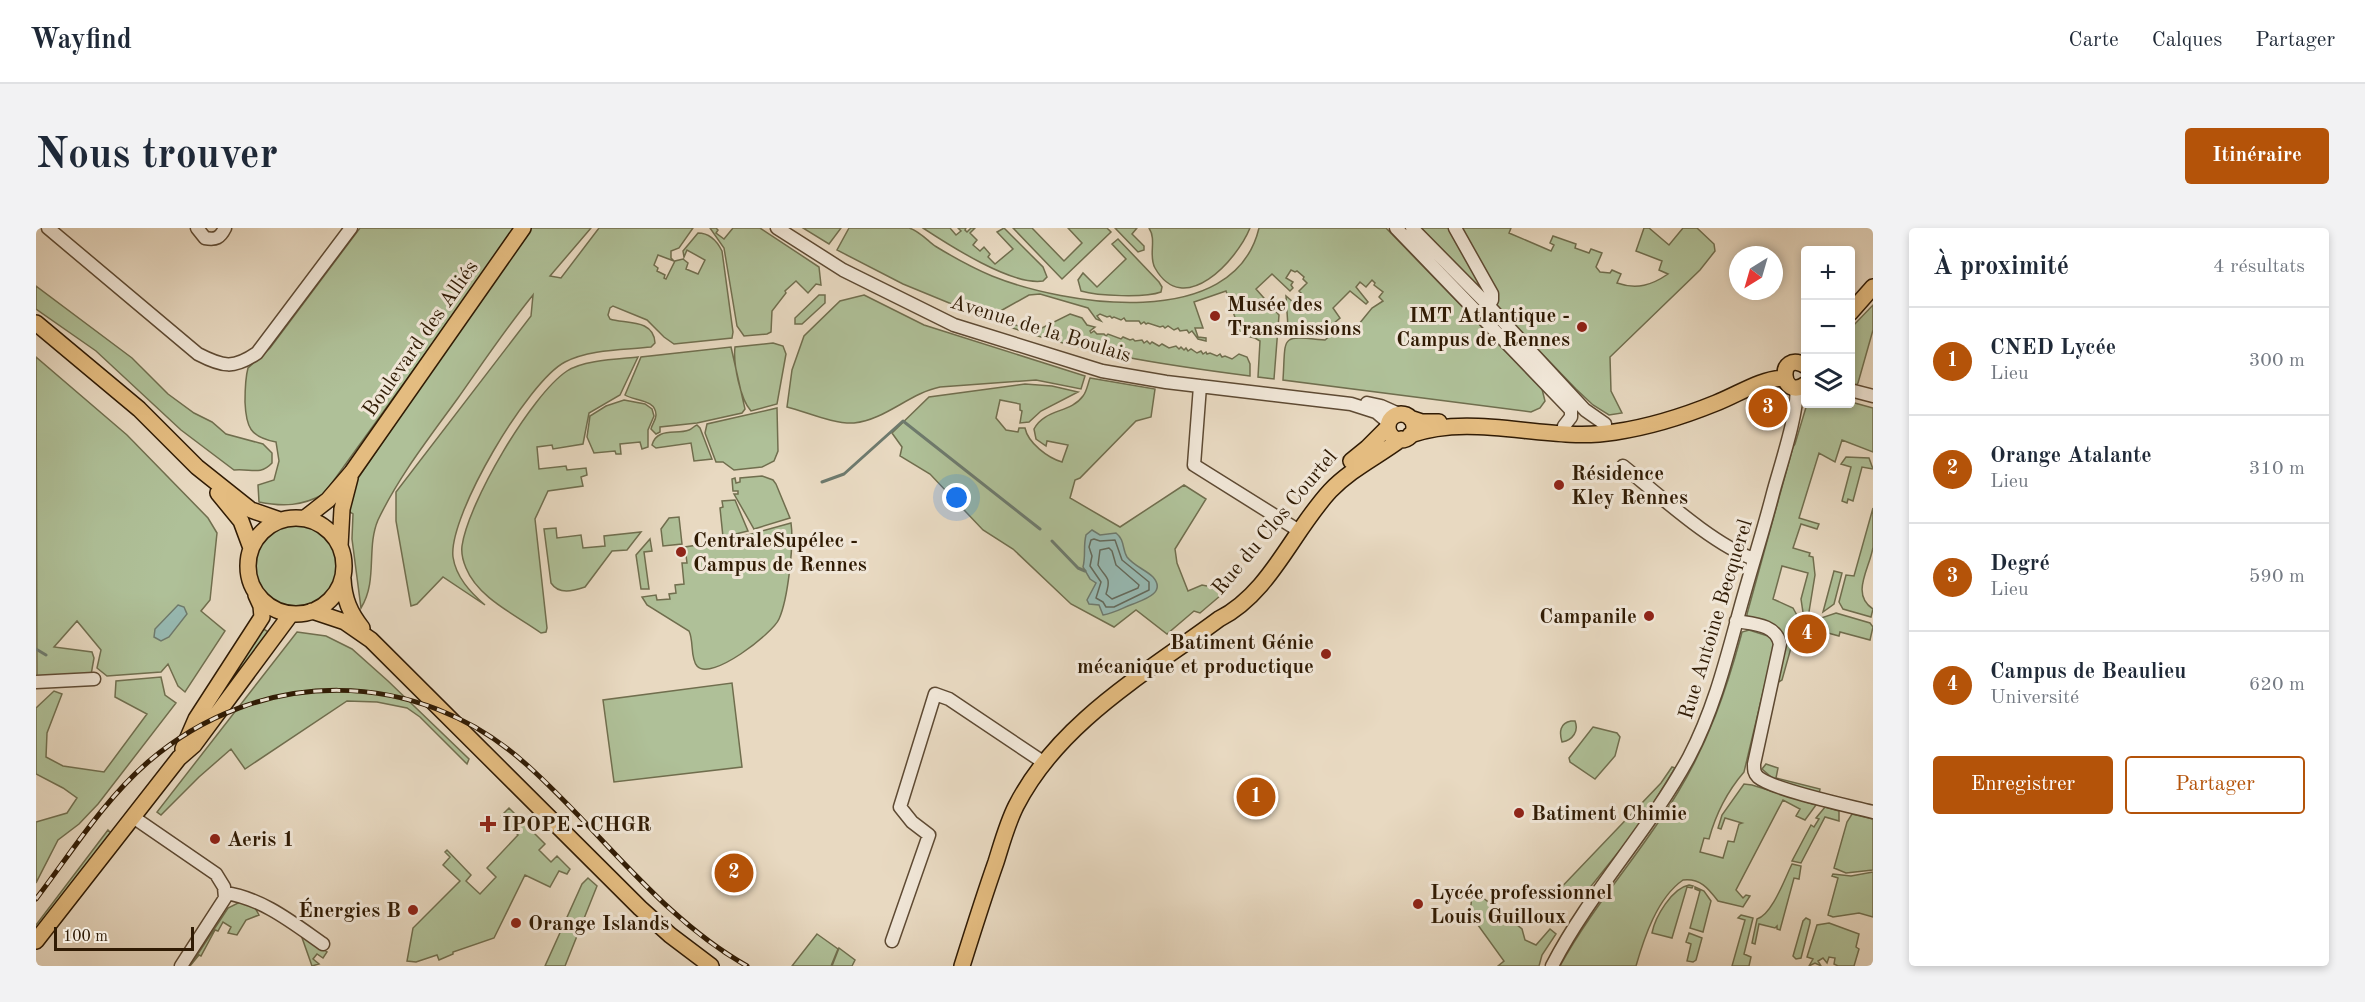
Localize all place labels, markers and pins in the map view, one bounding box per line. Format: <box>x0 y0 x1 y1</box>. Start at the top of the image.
place label: Musée des Transmissions <box>1227 295 1361 340</box>
place label: IMT Atlantique - Campus de Rennes <box>1396 306 1570 351</box>
marker: Musée des Transmissions <box>1208 309 1222 323</box>
marker: IMT Atlantique - Campus de Rennes <box>1575 320 1589 334</box>
pin: 3 <box>1748 386 1788 430</box>
place label: Résidence Kley Rennes <box>1571 464 1688 509</box>
marker: Résidence Kley Rennes <box>1552 478 1566 492</box>
place label: CentraleSupélec - Campus de Rennes <box>693 531 867 576</box>
marker: CentraleSupélec - Campus de Rennes <box>674 545 688 559</box>
place label: Campanile <box>1539 607 1637 628</box>
marker: Campanile <box>1642 609 1656 623</box>
pin: 4 <box>1788 612 1826 656</box>
place label: Batiment Génie mécanique et productique <box>1077 633 1314 678</box>
marker: Batiment Génie mécanique et productique <box>1319 647 1333 661</box>
pin: 1 <box>1236 774 1276 820</box>
place label: Batiment Chimie <box>1531 804 1687 825</box>
marker: Batiment Chimie <box>1512 806 1526 820</box>
marker: IPOPE - CHGR <box>479 815 497 833</box>
place label: IPOPE - CHGR <box>502 815 651 836</box>
place label: Aeris 1 <box>227 830 294 851</box>
marker: Aeris 1 <box>208 832 222 846</box>
pin: 2 <box>714 850 754 896</box>
place label: Lycée professionnel Louis Guilloux <box>1430 883 1613 928</box>
place label: Énergies B <box>298 897 401 922</box>
marker: Lycée professionnel Louis Guilloux <box>1411 897 1425 911</box>
marker: Énergies B <box>406 903 420 917</box>
place label: Orange Islands <box>528 914 669 935</box>
marker: Orange Islands <box>509 916 523 930</box>

